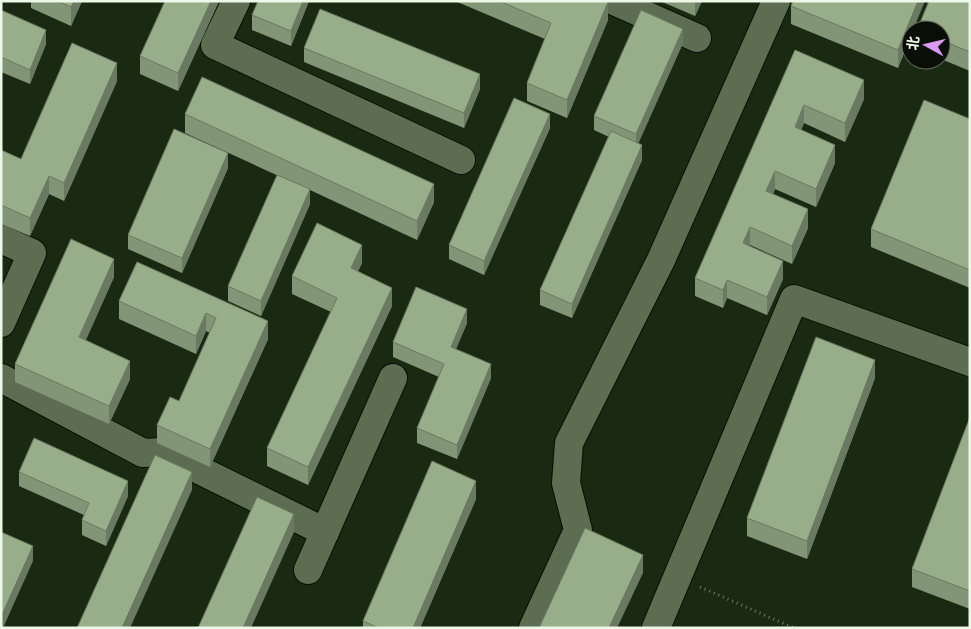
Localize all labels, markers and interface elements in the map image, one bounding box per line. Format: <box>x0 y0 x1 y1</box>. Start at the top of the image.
north arrow <box>901 20 951 70</box>
text: 北 <box>903 35 922 51</box>

